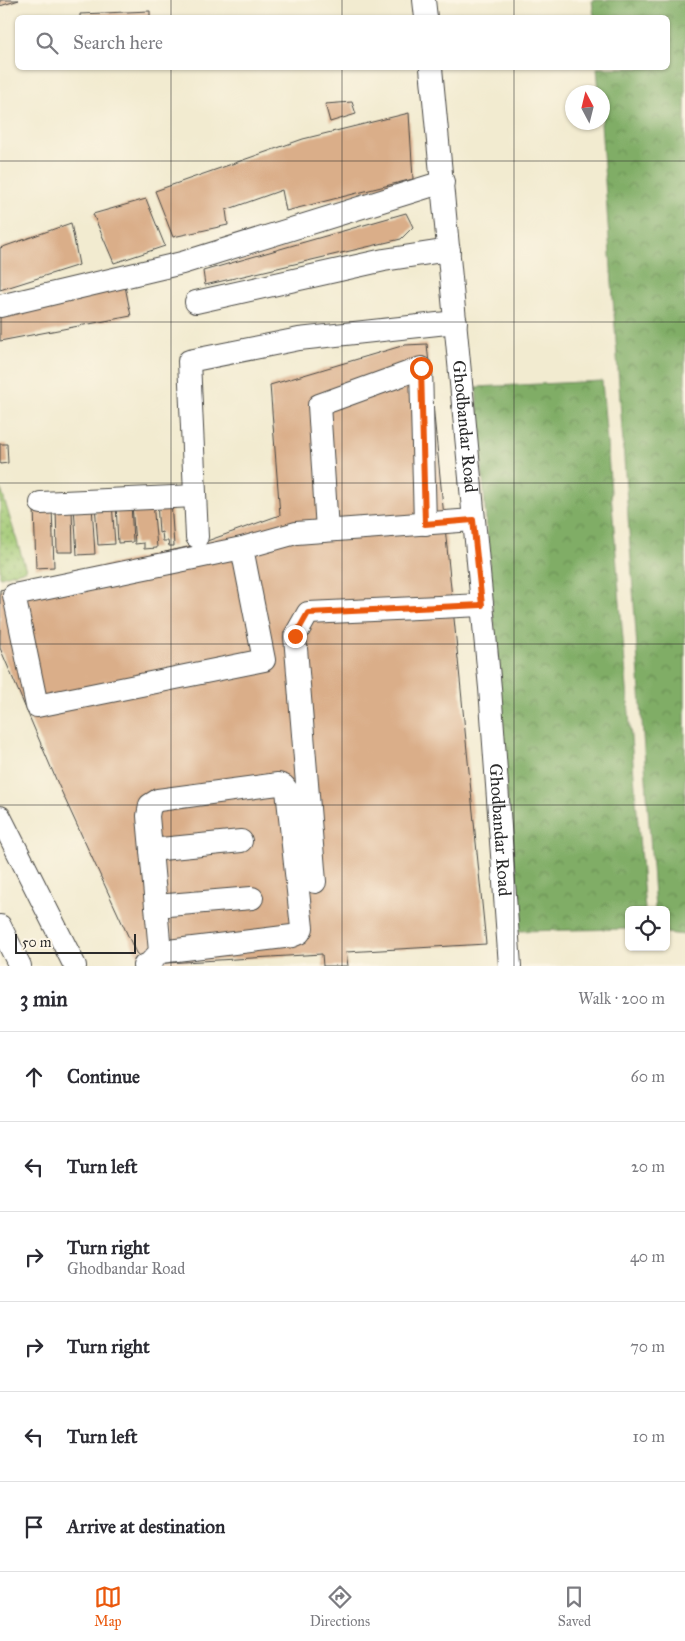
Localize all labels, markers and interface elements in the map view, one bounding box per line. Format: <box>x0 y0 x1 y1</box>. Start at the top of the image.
search box <box>15 15 670 70</box>
icon: search <box>33 29 61 57</box>
text: Search here <box>73 31 163 54</box>
north arrow <box>565 85 610 130</box>
route start <box>410 357 433 380</box>
street label: Ghodbandar Road <box>448 359 482 494</box>
route end <box>284 625 307 648</box>
street label: Ghodbandar Road <box>484 763 516 897</box>
map controls <box>625 906 670 951</box>
button: locate <box>625 906 670 951</box>
scale bar <box>15 931 136 954</box>
text: 50 m <box>22 934 51 951</box>
text: 3 min <box>20 986 68 1012</box>
text: Walk · 200 m <box>578 989 665 1008</box>
icon: ahead <box>20 1063 48 1091</box>
text: Continue <box>67 1065 140 1088</box>
text: 60 m <box>631 1067 665 1086</box>
icon: left <box>20 1153 48 1181</box>
text: Turn left <box>67 1155 137 1178</box>
text: 20 m <box>631 1157 665 1176</box>
text: Turn right <box>67 1236 150 1259</box>
icon: right <box>20 1243 48 1271</box>
text: 40 m <box>630 1247 665 1266</box>
text: Ghodbandar Road <box>67 1259 185 1278</box>
icon: right <box>20 1333 48 1361</box>
text: Turn right <box>67 1335 150 1358</box>
text: 70 m <box>630 1337 665 1356</box>
icon: left <box>20 1423 48 1451</box>
text: Turn left <box>67 1425 137 1448</box>
text: 10 m <box>633 1427 665 1446</box>
icon: arrive <box>20 1513 48 1541</box>
text: Arrive at destination <box>67 1515 225 1538</box>
tab: Map <box>94 1583 122 1630</box>
tab: Directions <box>310 1583 370 1630</box>
tab: Saved <box>558 1583 591 1630</box>

